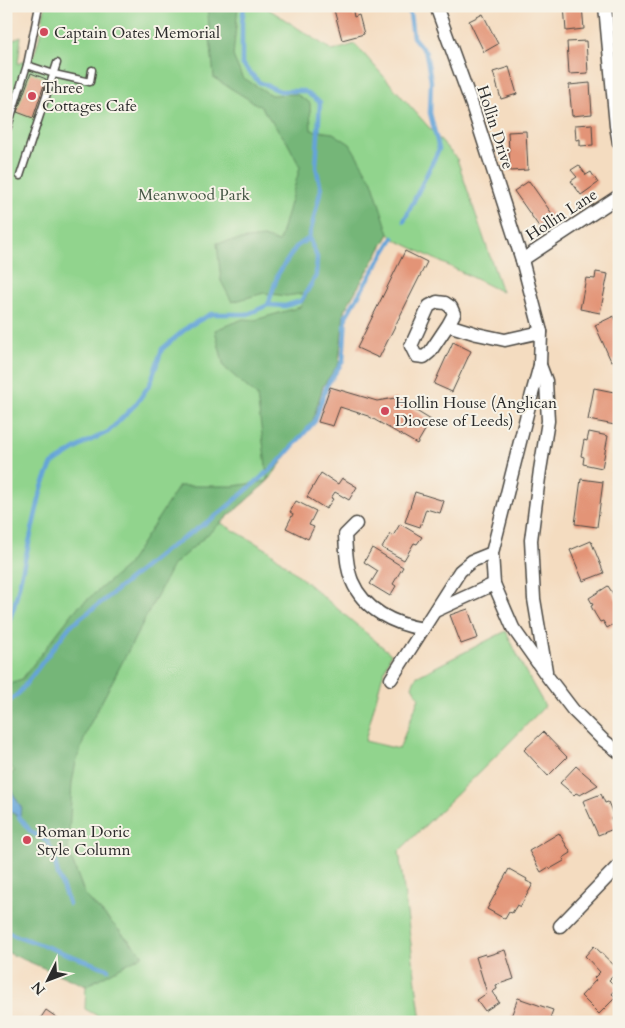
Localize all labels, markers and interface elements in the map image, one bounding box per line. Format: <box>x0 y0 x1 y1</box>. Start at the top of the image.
place label: Captain Oates Memorial <box>54 22 220 44</box>
marker: Captain Oates Memorial <box>38 26 50 38</box>
place label: Three Cottages Cafe <box>42 77 137 117</box>
street label: Hollin Drive <box>471 83 519 172</box>
marker: Three Cottages Cafe <box>26 90 38 102</box>
park label: Meanwood Park <box>138 184 250 206</box>
street label: Hollin Lane <box>522 184 602 246</box>
place label: Hollin House (Anglican Diocese of Leeds) <box>395 392 557 432</box>
marker: Hollin House (Anglican Diocese of Leeds) <box>379 405 391 417</box>
place label: Roman Doric Style Column <box>37 821 131 861</box>
marker: Roman Doric Style Column <box>21 834 33 846</box>
north arrow <box>22 956 72 1006</box>
text: N <box>28 977 50 999</box>

